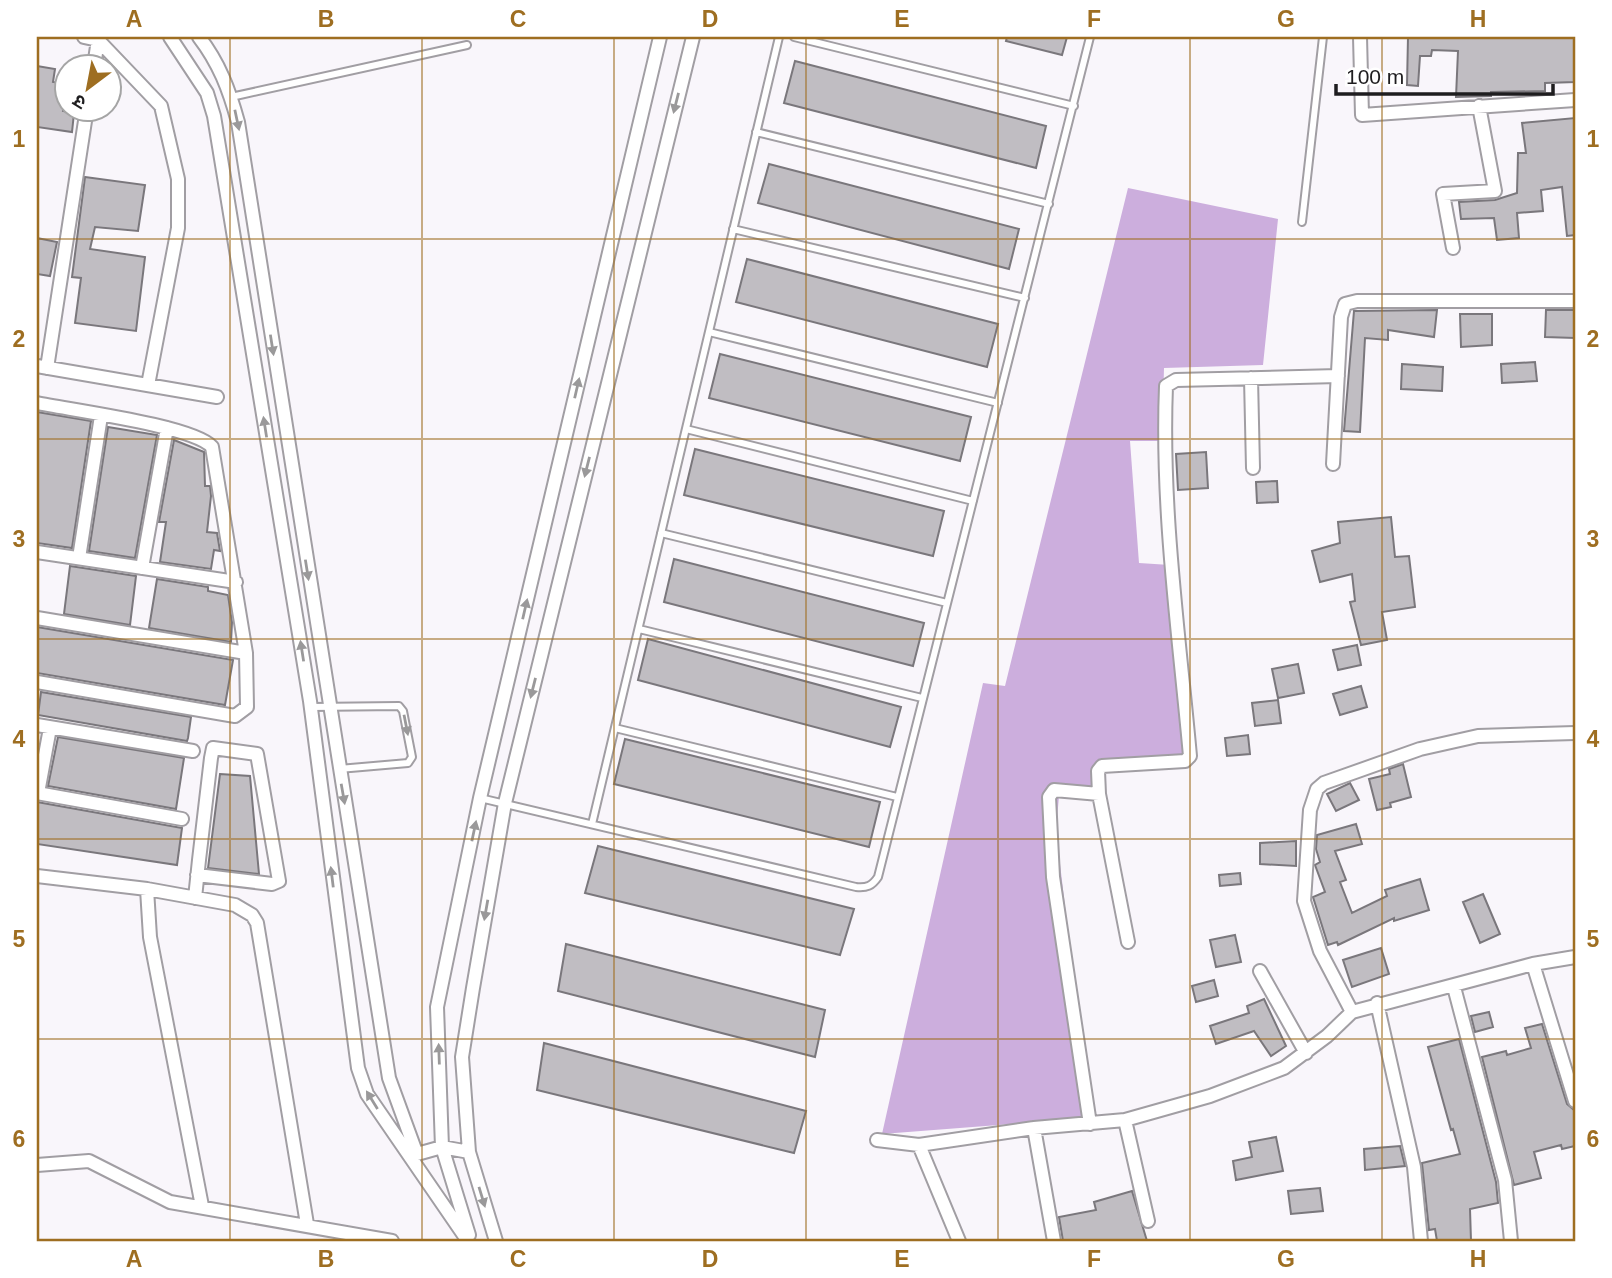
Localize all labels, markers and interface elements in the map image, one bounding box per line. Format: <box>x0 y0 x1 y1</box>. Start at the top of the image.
text: A <box>126 6 142 32</box>
text: B <box>318 6 334 32</box>
text: C <box>510 6 526 32</box>
text: D <box>702 6 718 32</box>
text: E <box>894 6 910 32</box>
text: F <box>1087 6 1101 32</box>
text: G <box>1277 6 1295 32</box>
text: H <box>1470 6 1486 32</box>
north arrow <box>52 52 122 122</box>
scale bar <box>1336 52 1552 96</box>
text: 100 m <box>1346 65 1404 88</box>
text: उ <box>68 90 90 114</box>
one-way arrow <box>670 92 681 114</box>
one-way arrow <box>231 109 242 131</box>
text: 1 <box>13 126 26 152</box>
text: 1 <box>1587 126 1600 152</box>
text: 2 <box>13 326 25 352</box>
text: 2 <box>1587 326 1599 352</box>
one-way arrow <box>267 334 278 356</box>
one-way arrow <box>572 376 583 398</box>
one-way arrow <box>259 416 270 438</box>
one-way arrow <box>581 456 592 478</box>
text: 3 <box>13 526 25 552</box>
text: 3 <box>1587 526 1599 552</box>
one-way arrow <box>302 559 313 581</box>
one-way arrow <box>520 598 531 620</box>
one-way arrow <box>296 640 307 662</box>
one-way arrow <box>527 677 538 699</box>
one-way arrow <box>401 714 412 736</box>
text: 4 <box>13 726 26 752</box>
text: 4 <box>1587 726 1600 752</box>
one-way arrow <box>338 783 349 805</box>
one-way arrow <box>468 820 479 842</box>
one-way arrow <box>326 866 337 888</box>
one-way arrow <box>481 899 492 921</box>
text: 5 <box>13 926 26 952</box>
text: 5 <box>1587 926 1600 952</box>
one-way arrow <box>433 1043 444 1065</box>
one-way arrow <box>365 1090 378 1109</box>
text: 6 <box>13 1126 25 1152</box>
text: 6 <box>1587 1126 1599 1152</box>
one-way arrow <box>478 1186 488 1207</box>
text: A <box>126 1246 142 1272</box>
text: B <box>318 1246 334 1272</box>
text: C <box>510 1246 526 1272</box>
text: D <box>702 1246 718 1272</box>
text: E <box>894 1246 910 1272</box>
text: F <box>1087 1246 1101 1272</box>
text: G <box>1277 1246 1295 1272</box>
text: H <box>1470 1246 1486 1272</box>

